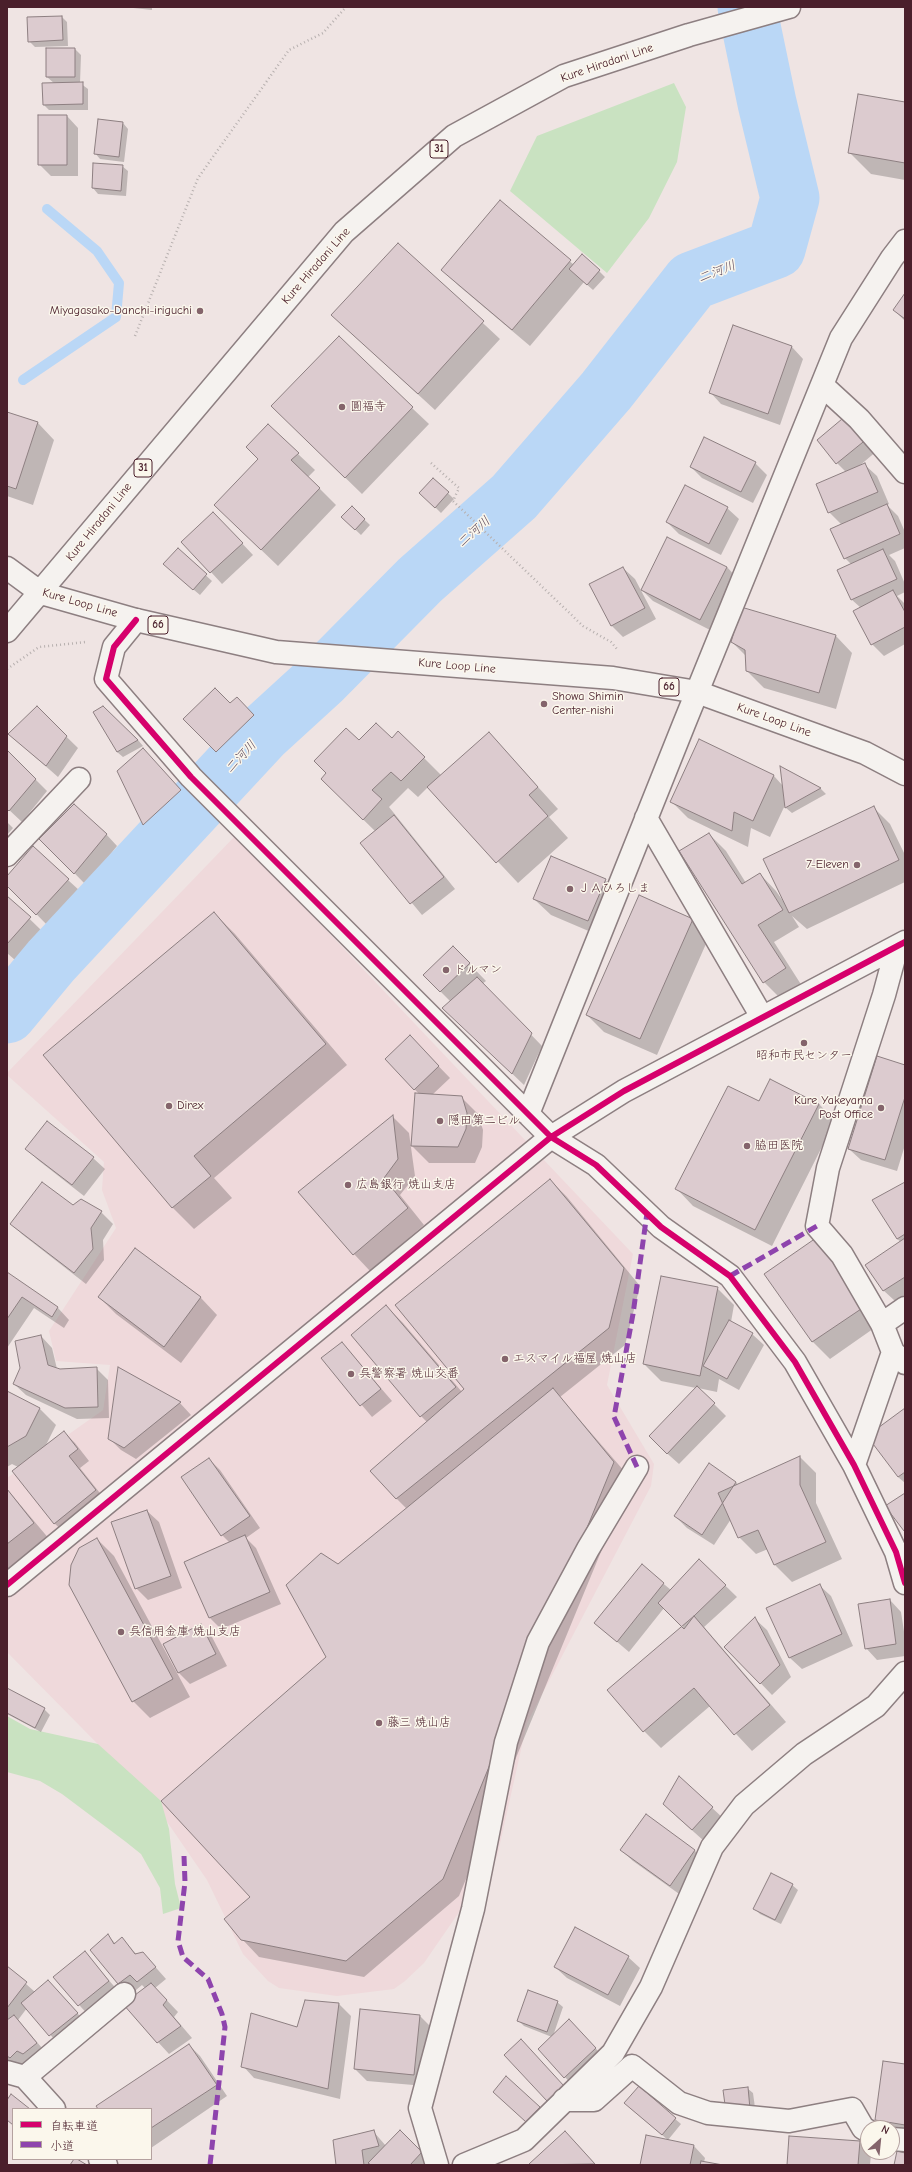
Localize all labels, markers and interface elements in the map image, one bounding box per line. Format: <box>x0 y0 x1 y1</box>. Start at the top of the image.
street label: Kure Hiradani Line <box>559 40 655 86</box>
road number: 31 <box>430 140 448 158</box>
street label: Kure Hiradani Line <box>279 225 353 307</box>
water label: 二河川 <box>696 258 738 286</box>
place label: Miyagasako-Danchi-iriguchi <box>50 304 192 318</box>
marker: Miyagasako-Danchi-iriguchi <box>195 306 205 316</box>
place label: 圓福寺 <box>350 400 386 414</box>
marker: 圓福寺 <box>337 402 347 412</box>
road number: 31 <box>134 459 152 477</box>
street label: Kure Hiradani Line <box>63 480 135 564</box>
water label: 二河川 <box>454 513 494 551</box>
street label: Kure Loop Line <box>41 585 119 621</box>
road number: 66 <box>148 616 168 634</box>
street label: Kure Loop Line <box>418 655 496 677</box>
road number: 66 <box>659 678 679 696</box>
place label: Showa Shimin Center-nishi <box>552 690 624 718</box>
marker: Showa Shimin Center-nishi <box>539 699 549 709</box>
street label: Kure Loop Line <box>735 700 813 740</box>
water label: 二河川 <box>222 737 260 777</box>
place label: 7-Eleven <box>806 858 849 872</box>
marker: 7-Eleven <box>852 860 862 870</box>
place label: ＪＡひろしま <box>578 882 650 896</box>
marker: ＪＡひろしま <box>565 884 575 894</box>
place label: ドルマン <box>454 963 502 977</box>
marker: ドルマン <box>441 965 451 975</box>
marker: 昭和市民センター <box>799 1038 809 1048</box>
place label: 昭和市民センター <box>756 1049 852 1063</box>
place label: Kure Yakeyama Post Office <box>794 1094 873 1122</box>
place label: Direx <box>177 1099 203 1113</box>
marker: Direx <box>164 1101 174 1111</box>
marker: Kure Yakeyama Post Office <box>876 1103 886 1113</box>
place label: 隠田第二ビル <box>448 1114 520 1128</box>
marker: 隠田第二ビル <box>435 1116 445 1126</box>
place label: 脇田医院 <box>755 1139 803 1153</box>
marker: 脇田医院 <box>742 1141 752 1151</box>
place label: 広島銀行 焼山支店 <box>356 1178 456 1192</box>
marker: 広島銀行 焼山支店 <box>343 1180 353 1190</box>
place label: エスマイル福屋 焼山店 <box>513 1352 637 1366</box>
marker: エスマイル福屋 焼山店 <box>500 1354 510 1364</box>
place label: 呉警察署 焼山交番 <box>359 1367 459 1381</box>
marker: 呉警察署 焼山交番 <box>346 1369 356 1379</box>
place label: 呉信用金庫 焼山支店 <box>129 1625 241 1639</box>
marker: 呉信用金庫 焼山支店 <box>116 1627 126 1637</box>
place label: 藤三 焼山店 <box>387 1716 451 1730</box>
marker: 藤三 焼山店 <box>374 1718 384 1728</box>
legend <box>12 2108 152 2160</box>
text: 自転車道 <box>50 2119 98 2133</box>
north arrow <box>860 2120 900 2160</box>
text: N <box>879 2122 891 2137</box>
text: 小道 <box>50 2139 74 2153</box>

